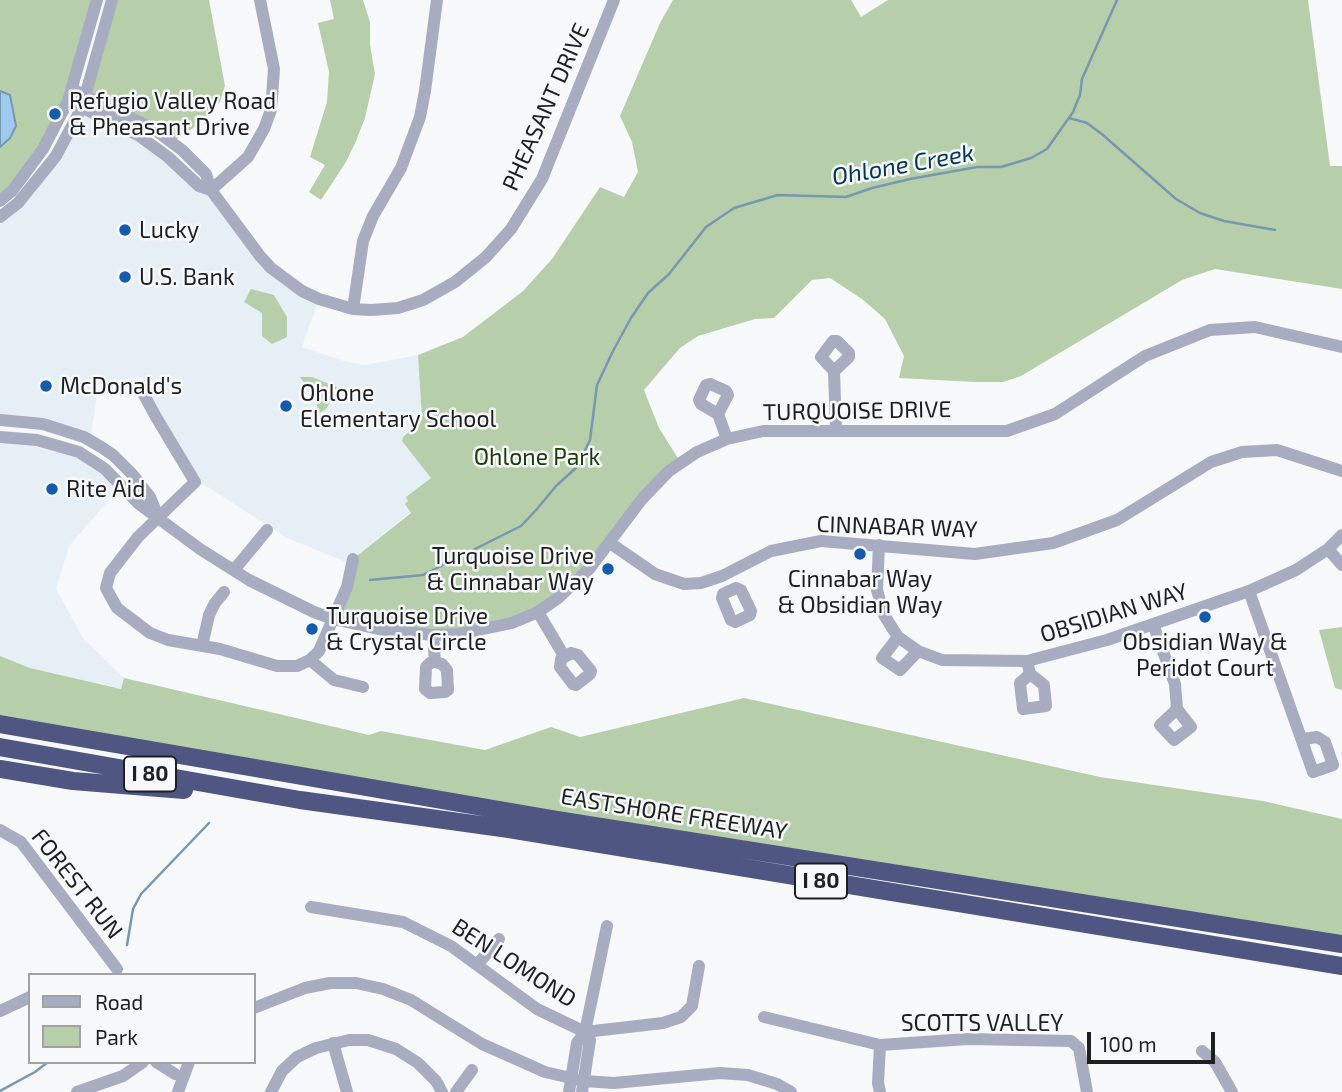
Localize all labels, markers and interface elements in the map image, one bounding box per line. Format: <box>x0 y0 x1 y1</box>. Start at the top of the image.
street label: PHEASANT DRIVE <box>497 19 595 195</box>
place label: Refugio Valley Road & Pheasant Drive <box>69 87 276 141</box>
marker: Refugio Valley Road & Pheasant Drive <box>47 106 63 122</box>
water label: Ohlone Creek <box>830 138 976 192</box>
place label: Lucky <box>139 216 199 244</box>
marker: Lucky <box>117 222 133 238</box>
place label: U.S. Bank <box>139 263 235 291</box>
marker: U.S. Bank <box>117 269 133 285</box>
place label: McDonald's <box>60 372 182 400</box>
marker: McDonald's <box>38 378 54 394</box>
place label: Ohlone Elementary School <box>300 379 496 433</box>
street label: TURQUOISE DRIVE <box>763 396 951 426</box>
marker: Ohlone Elementary School <box>278 398 294 414</box>
park label: Ohlone Park <box>474 443 600 471</box>
place label: Rite Aid <box>66 475 145 503</box>
marker: Rite Aid <box>44 481 60 497</box>
street label: CINNABAR WAY <box>816 510 978 544</box>
place label: Turquoise Drive & Cinnabar Way <box>427 542 594 596</box>
marker: Cinnabar Way & Obsidian Way <box>852 546 868 562</box>
marker: Turquoise Drive & Cinnabar Way <box>600 561 616 577</box>
place label: Cinnabar Way & Obsidian Way <box>777 565 943 619</box>
street label: OBSIDIAN WAY <box>1037 577 1191 649</box>
place label: Turquoise Drive & Crystal Circle <box>326 602 488 656</box>
marker: Obsidian Way & Peridot Court <box>1197 609 1213 625</box>
marker: Turquoise Drive & Crystal Circle <box>304 621 320 637</box>
place label: Obsidian Way & Peridot Court <box>1122 628 1288 682</box>
road number: I 80 <box>124 756 176 792</box>
street label: EASTSHORE FREEWAY <box>559 782 789 846</box>
street label: FOREST RUN <box>26 824 128 944</box>
road number: I 80 <box>795 864 847 898</box>
street label: BEN LOMOND <box>447 913 581 1013</box>
legend <box>28 973 256 1064</box>
text: Road <box>95 989 143 1014</box>
street label: SCOTTS VALLEY <box>901 1009 1063 1037</box>
scale bar <box>1090 1018 1218 1062</box>
text: Park <box>95 1024 138 1049</box>
text: 100 m <box>1100 1031 1157 1056</box>

